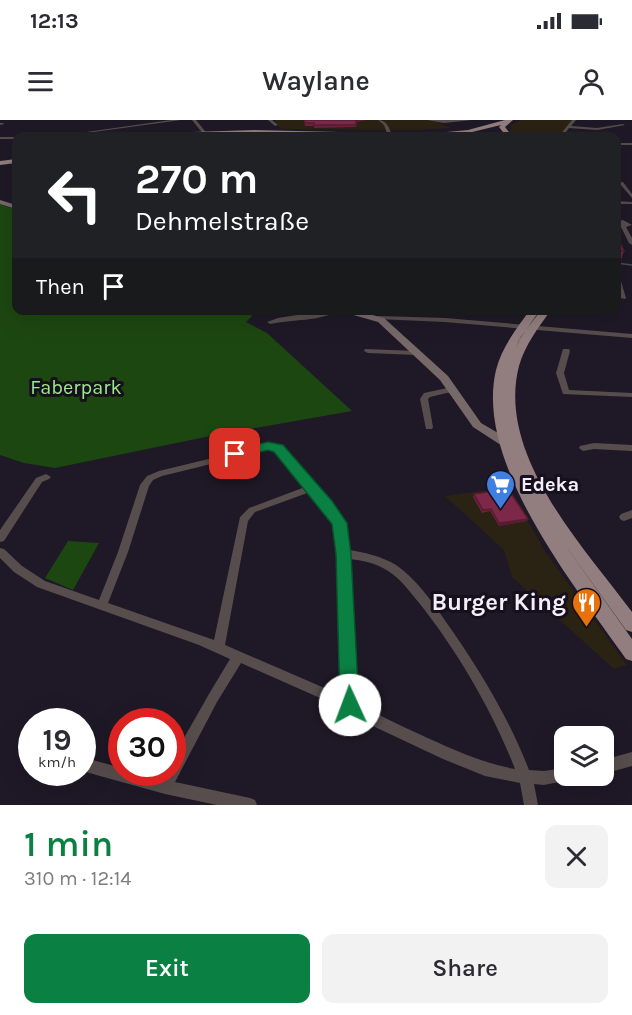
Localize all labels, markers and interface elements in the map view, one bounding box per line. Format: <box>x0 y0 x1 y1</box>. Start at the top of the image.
text: 12:13 <box>30 8 79 34</box>
icon: menu <box>24 65 57 98</box>
text: Waylane <box>262 65 370 97</box>
icon: person <box>575 65 608 98</box>
text: 270 m <box>135 154 258 204</box>
icon: left <box>36 156 114 234</box>
text: Dehmelstraße <box>135 205 309 237</box>
icon: arrive <box>97 270 130 303</box>
text: Then <box>36 274 85 300</box>
park label: Faberpark <box>30 376 122 399</box>
pin <box>209 428 260 479</box>
icon: arrive <box>218 437 251 470</box>
supermarket icon: Edeka <box>484 468 516 510</box>
place label: Edeka <box>521 473 579 496</box>
restaurant icon: Burger King <box>571 586 603 628</box>
place label: Burger King <box>432 588 566 616</box>
position arrow <box>318 673 382 737</box>
speed limit sign: 30 <box>108 708 186 786</box>
text: 19 <box>42 722 71 758</box>
map controls <box>554 726 614 786</box>
button: layers <box>554 726 614 786</box>
text: km/h <box>38 753 76 771</box>
text: 1 min <box>24 823 113 865</box>
button: close <box>545 825 608 888</box>
text: 310 m · 12:14 <box>24 867 131 890</box>
button: Exit <box>24 934 310 1003</box>
button: Share <box>322 934 608 1003</box>

